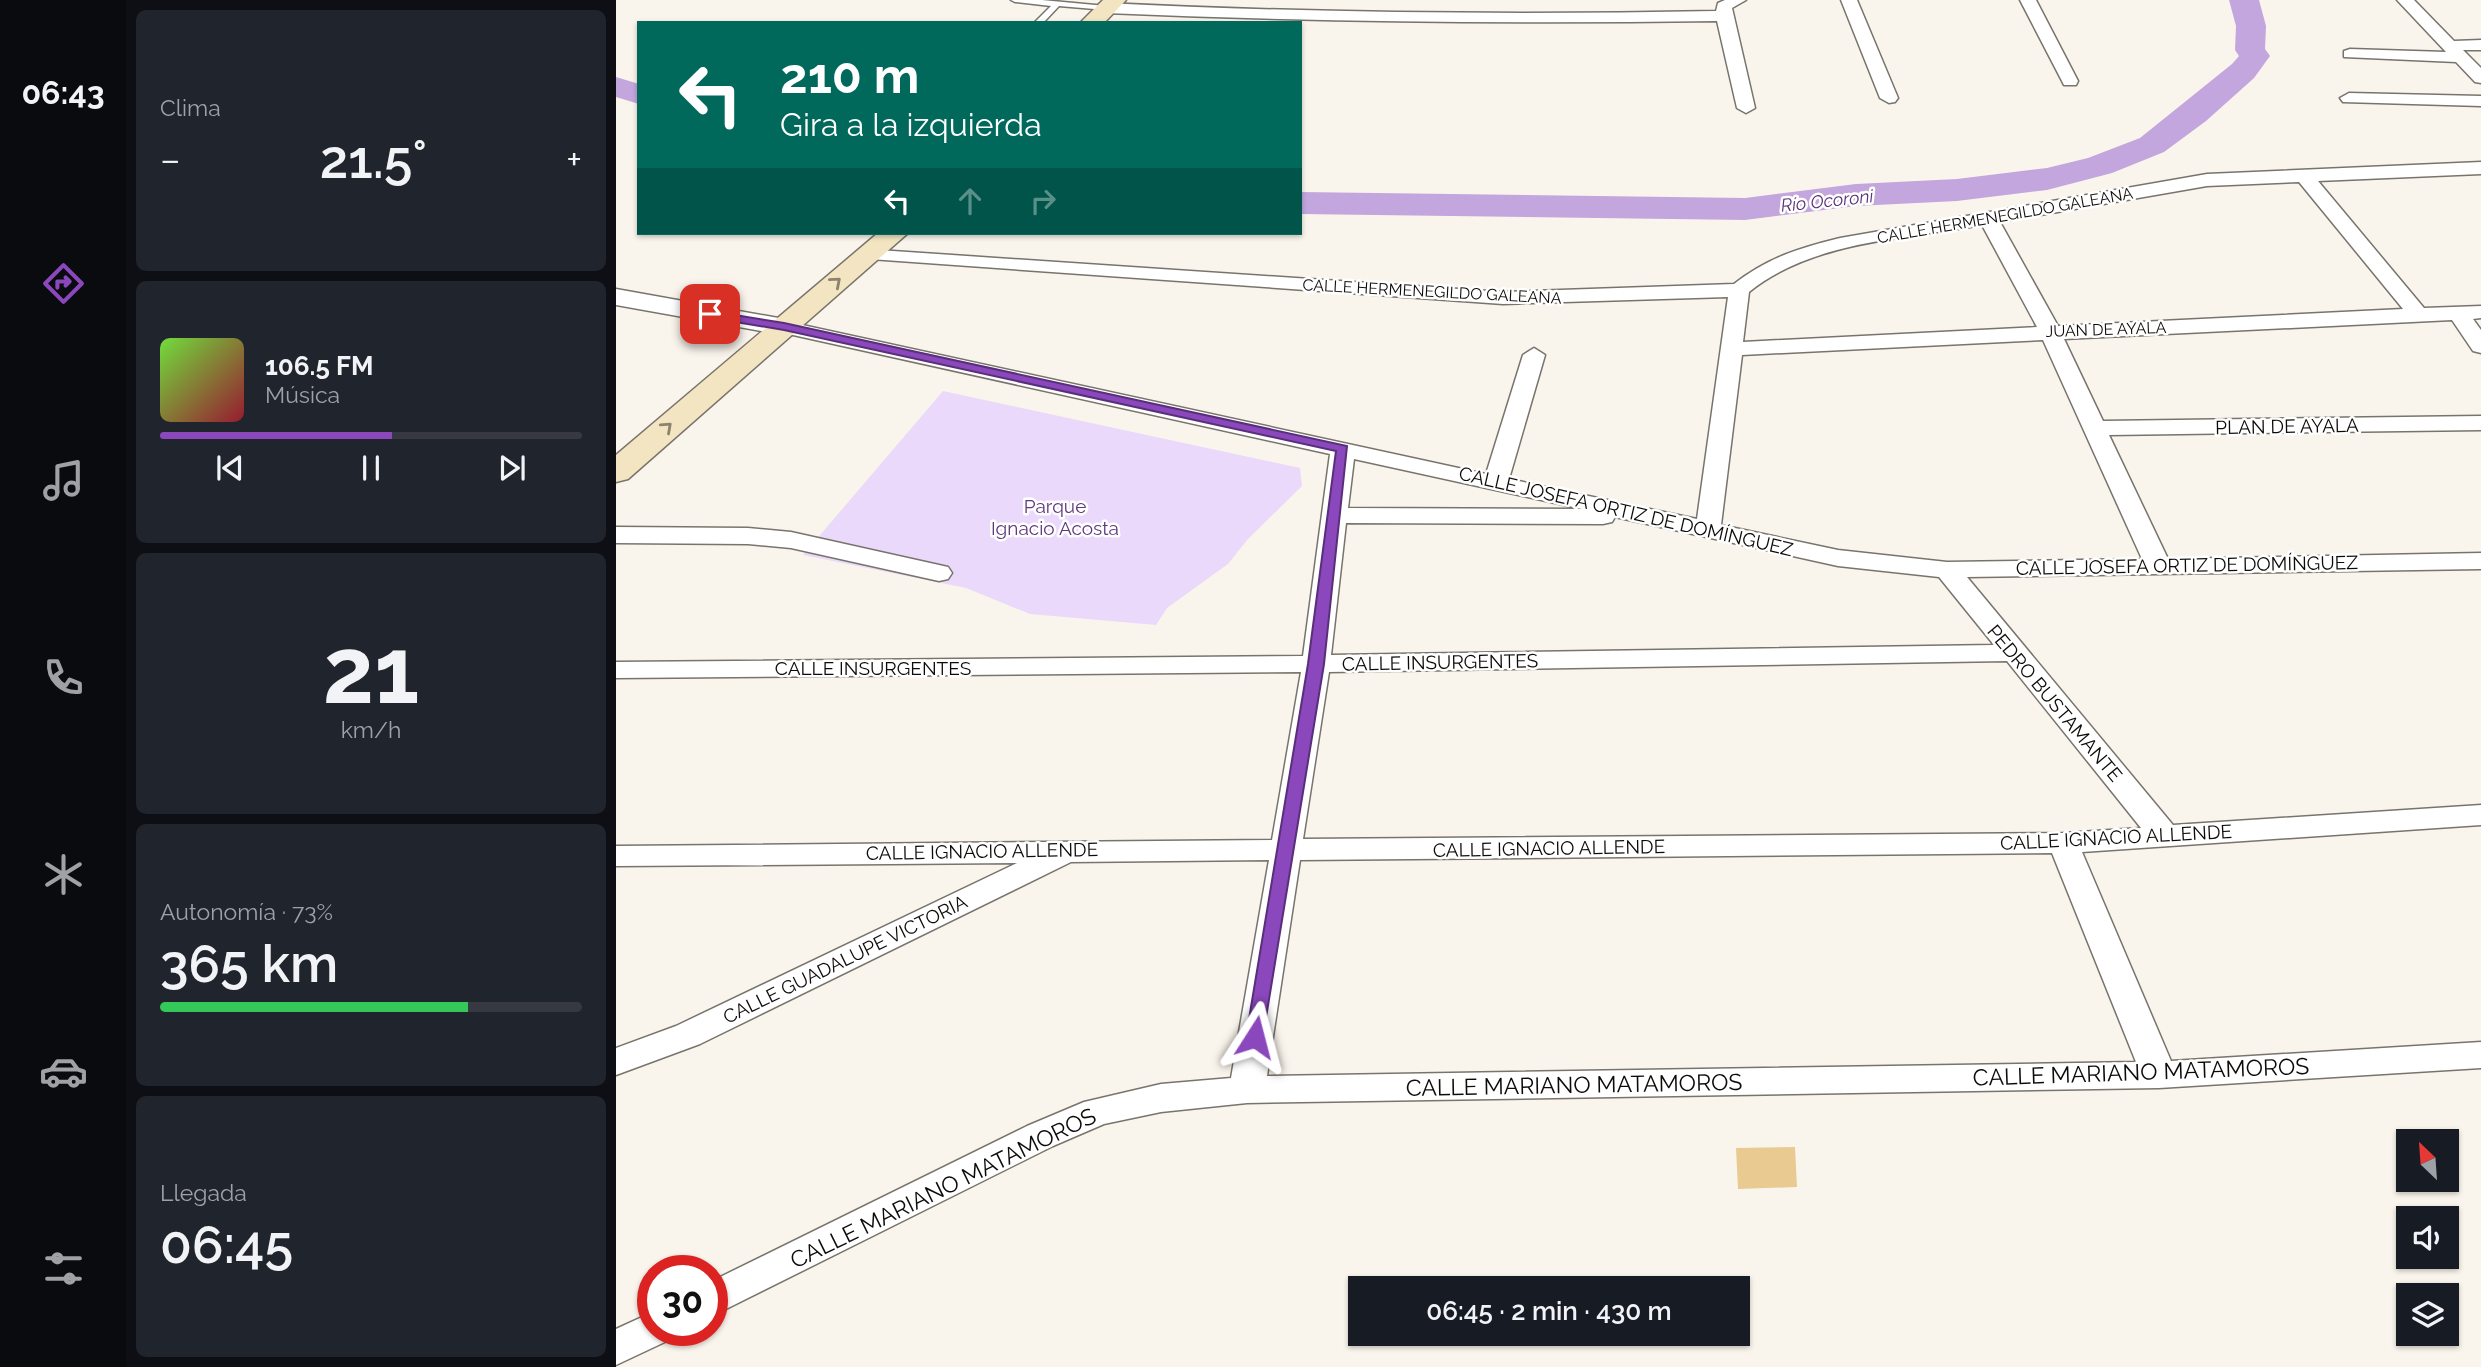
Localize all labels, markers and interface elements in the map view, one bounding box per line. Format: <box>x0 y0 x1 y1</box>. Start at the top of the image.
text: 210 m <box>780 47 919 104</box>
icon: left <box>665 49 756 140</box>
text: 06:43 <box>21 74 105 111</box>
text: Clima <box>160 94 221 121</box>
text: Gira a la izquierda <box>780 106 1042 143</box>
text: 21.5° <box>320 129 427 190</box>
text: − <box>160 137 180 182</box>
text: + <box>566 137 582 182</box>
icon: left <box>878 182 916 220</box>
icon: ahead <box>951 182 989 220</box>
icon: right <box>1024 182 1062 220</box>
street label: CALLE HERMENEGILDO GALEANA <box>1876 184 2135 247</box>
water label: Río Ocoroni <box>1780 185 1875 216</box>
icon: directions <box>39 259 88 308</box>
street label: CALLE HERMENEGILDO GALEANA <box>1302 275 1562 308</box>
one-way arrow <box>828 278 841 290</box>
pin <box>680 284 740 344</box>
icon: arrive <box>691 295 729 333</box>
street label: JUAN DE AYALA <box>2045 318 2167 341</box>
text: 106.5 FM <box>265 351 374 381</box>
text: Música <box>265 381 340 408</box>
street label: PLAN DE AYALA <box>2215 414 2359 438</box>
one-way arrow <box>659 422 672 435</box>
icon: previous <box>211 449 249 487</box>
icon: pause <box>352 449 390 487</box>
icon: next <box>493 449 531 487</box>
icon: music <box>39 456 88 505</box>
street label: CALLE JOSEFA ORTIZ DE DOMÍNGUEZ <box>1457 462 1795 560</box>
park label: Parque Ignacio Acosta <box>991 495 1119 539</box>
street label: CALLE JOSEFA ORTIZ DE DOMÍNGUEZ <box>2016 551 2358 579</box>
text: 21 <box>323 617 419 724</box>
street label: PEDRO BUSTAMANTE <box>1983 620 2127 786</box>
street label: CALLE INSURGENTES <box>1342 649 1538 675</box>
icon: phone <box>39 653 88 702</box>
street label: CALLE INSURGENTES <box>775 657 971 679</box>
text: km/h <box>341 716 401 743</box>
street label: CALLE IGNACIO ALLENDE <box>1999 820 2233 854</box>
street label: CALLE IGNACIO ALLENDE <box>1433 835 1665 861</box>
street label: CALLE IGNACIO ALLENDE <box>866 838 1098 864</box>
icon: climate <box>39 850 88 899</box>
street label: CALLE GUADALUPE VICTORIA <box>719 890 971 1028</box>
text: Autonomía · 73% <box>160 898 333 925</box>
text: 365 km <box>160 933 338 994</box>
position arrow <box>1218 1000 1292 1074</box>
icon: car <box>39 1047 88 1096</box>
street label: CALLE MARIANO MATAMOROS <box>1972 1052 2310 1091</box>
street label: CALLE MARIANO MATAMOROS <box>1406 1068 1743 1101</box>
street label: CALLE MARIANO MATAMOROS <box>786 1102 1100 1273</box>
north arrow <box>2396 1129 2459 1192</box>
map controls <box>2396 1129 2459 1346</box>
text: Llegada <box>160 1179 247 1206</box>
button: sound <box>2396 1206 2459 1269</box>
text: 06:45 <box>160 1214 293 1275</box>
icon: filters <box>39 1244 88 1293</box>
speed limit sign: 30 <box>637 1255 728 1346</box>
button: layers <box>2396 1283 2459 1346</box>
text: 06:45 · 2 min · 430 m <box>1426 1296 1672 1326</box>

